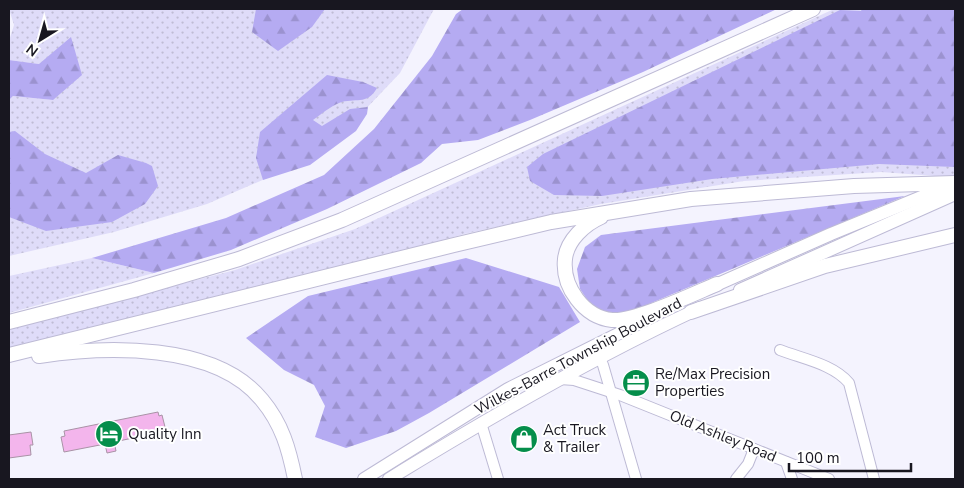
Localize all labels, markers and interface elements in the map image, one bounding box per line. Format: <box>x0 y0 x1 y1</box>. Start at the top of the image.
north arrow <box>15 15 65 65</box>
text: N <box>23 39 42 61</box>
street label: Wilkes-Barre Township Boulevard <box>471 293 685 419</box>
place label: Re/Max Precision Properties <box>655 364 770 401</box>
office icon: Re/Max Precision Properties <box>621 368 651 398</box>
street label: Old Ashley Road <box>667 405 779 467</box>
hotel icon: Quality Inn <box>94 419 124 449</box>
place label: Act Truck & Trailer <box>543 420 607 457</box>
place label: Quality Inn <box>128 424 202 444</box>
shop icon: Act Truck & Trailer <box>509 424 539 454</box>
scale bar <box>789 440 912 472</box>
text: 100 m <box>796 448 840 468</box>

